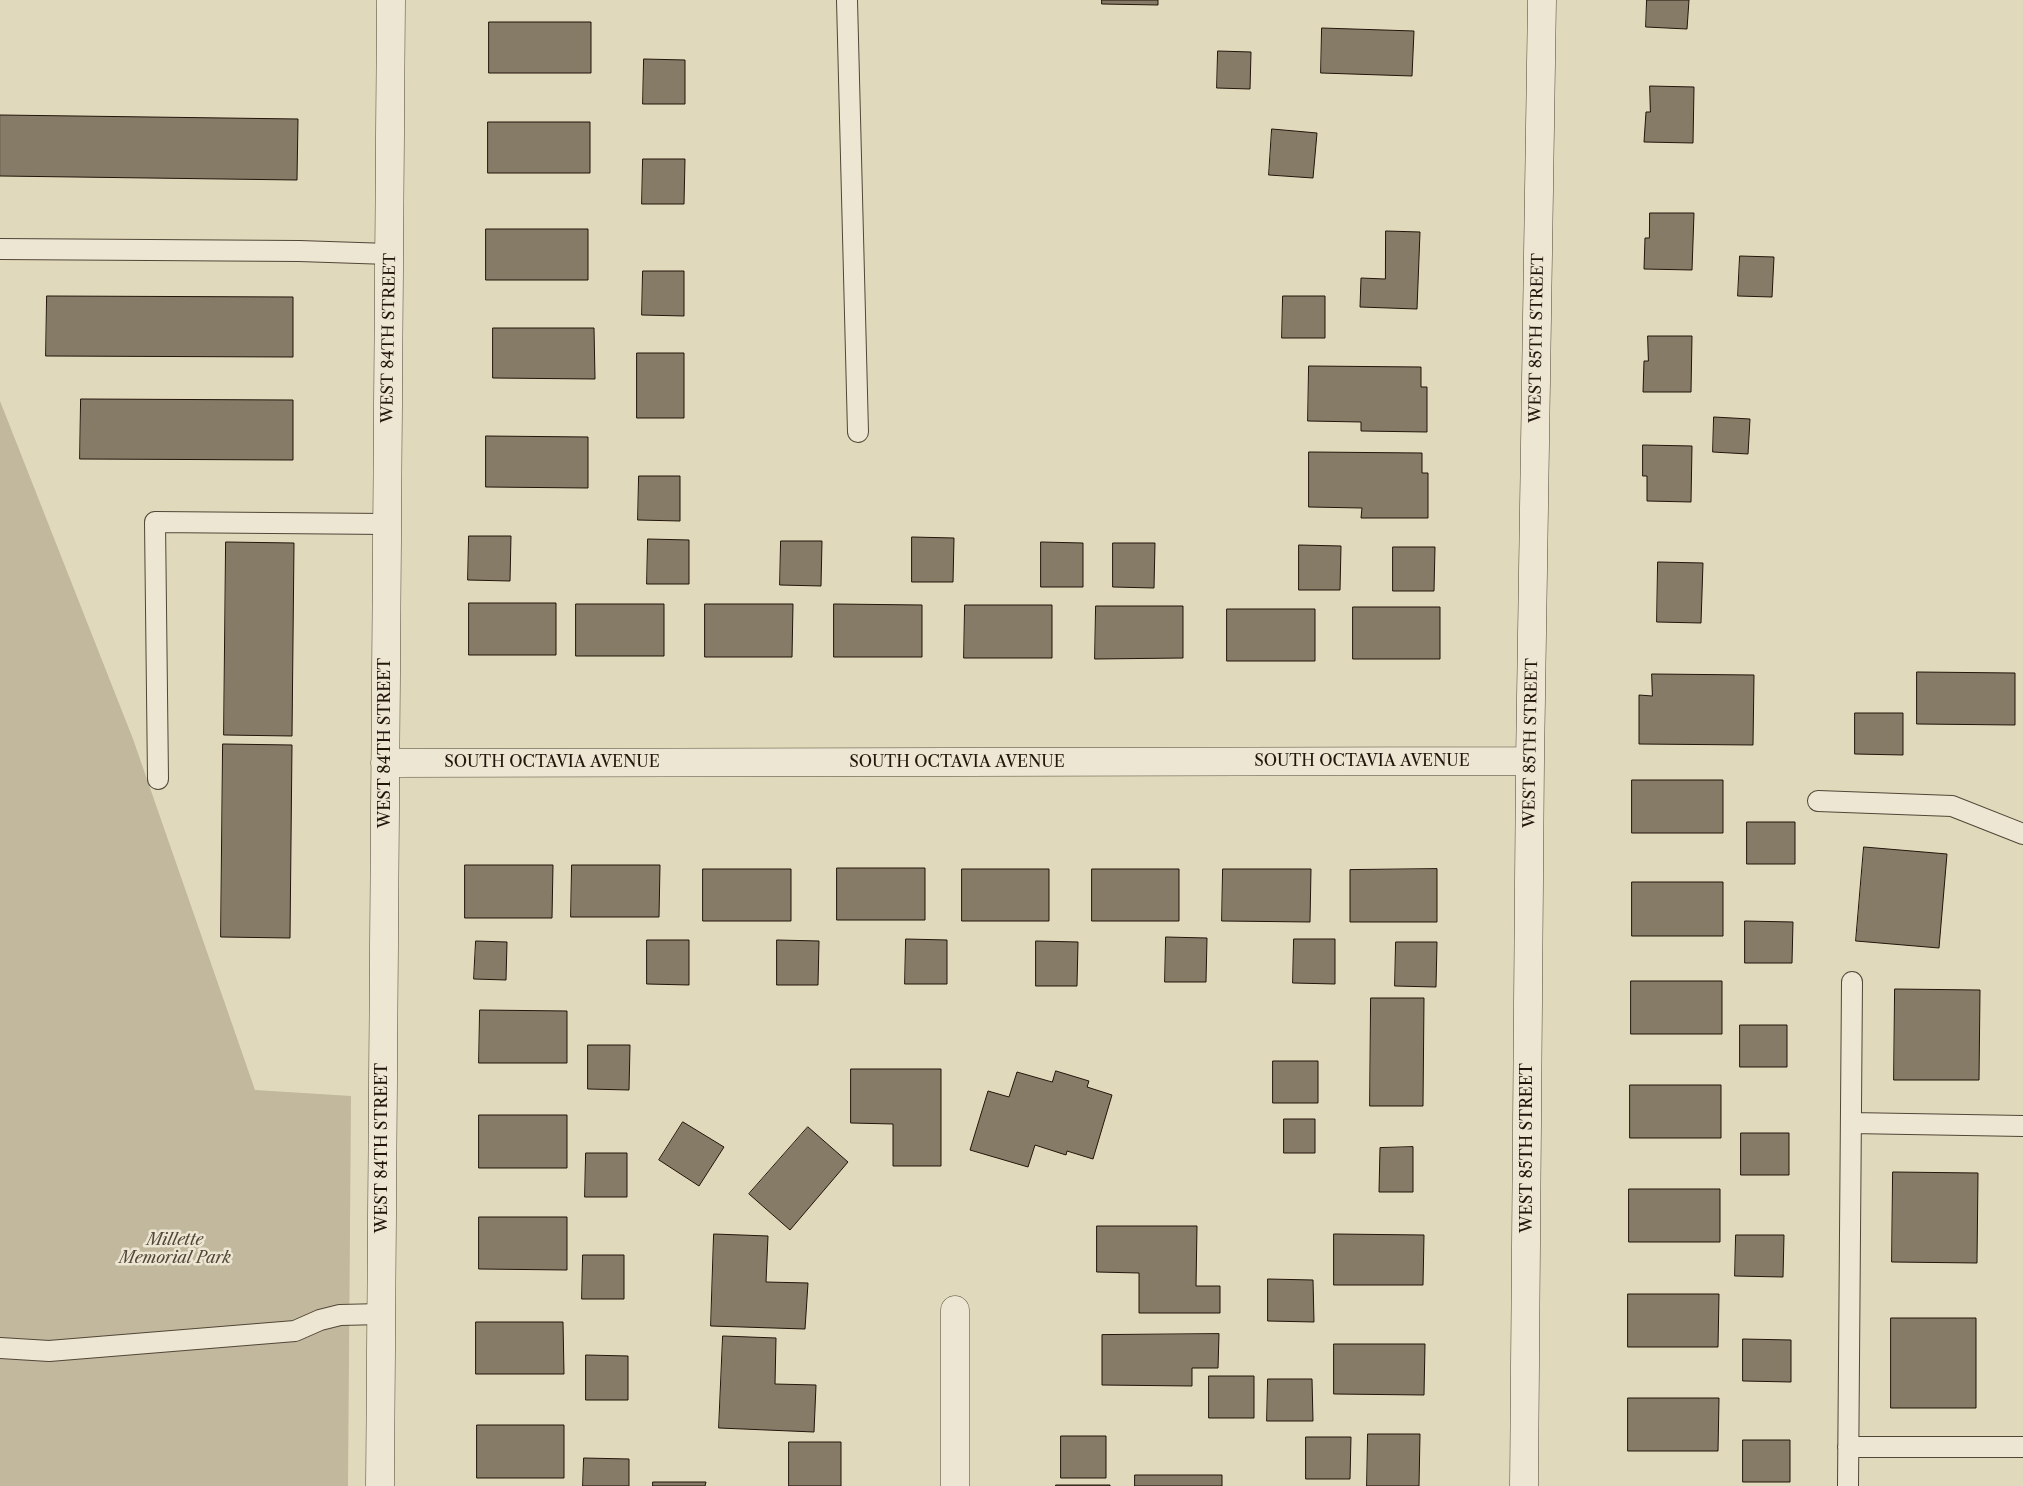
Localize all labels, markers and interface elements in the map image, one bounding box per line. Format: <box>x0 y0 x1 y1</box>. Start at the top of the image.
street label: WEST 84TH STREET <box>378 253 400 423</box>
street label: WEST 85TH STREET <box>1526 253 1548 423</box>
street label: WEST 84TH STREET <box>375 658 395 828</box>
street label: WEST 85TH STREET <box>1520 658 1542 828</box>
street label: SOUTH OCTAVIA AVENUE <box>1254 751 1470 771</box>
street label: SOUTH OCTAVIA AVENUE <box>444 752 660 772</box>
street label: SOUTH OCTAVIA AVENUE <box>849 752 1065 772</box>
street label: WEST 84TH STREET <box>372 1063 392 1233</box>
street label: WEST 85TH STREET <box>1517 1063 1537 1233</box>
park label: Millette Memorial Park <box>119 1230 231 1268</box>

